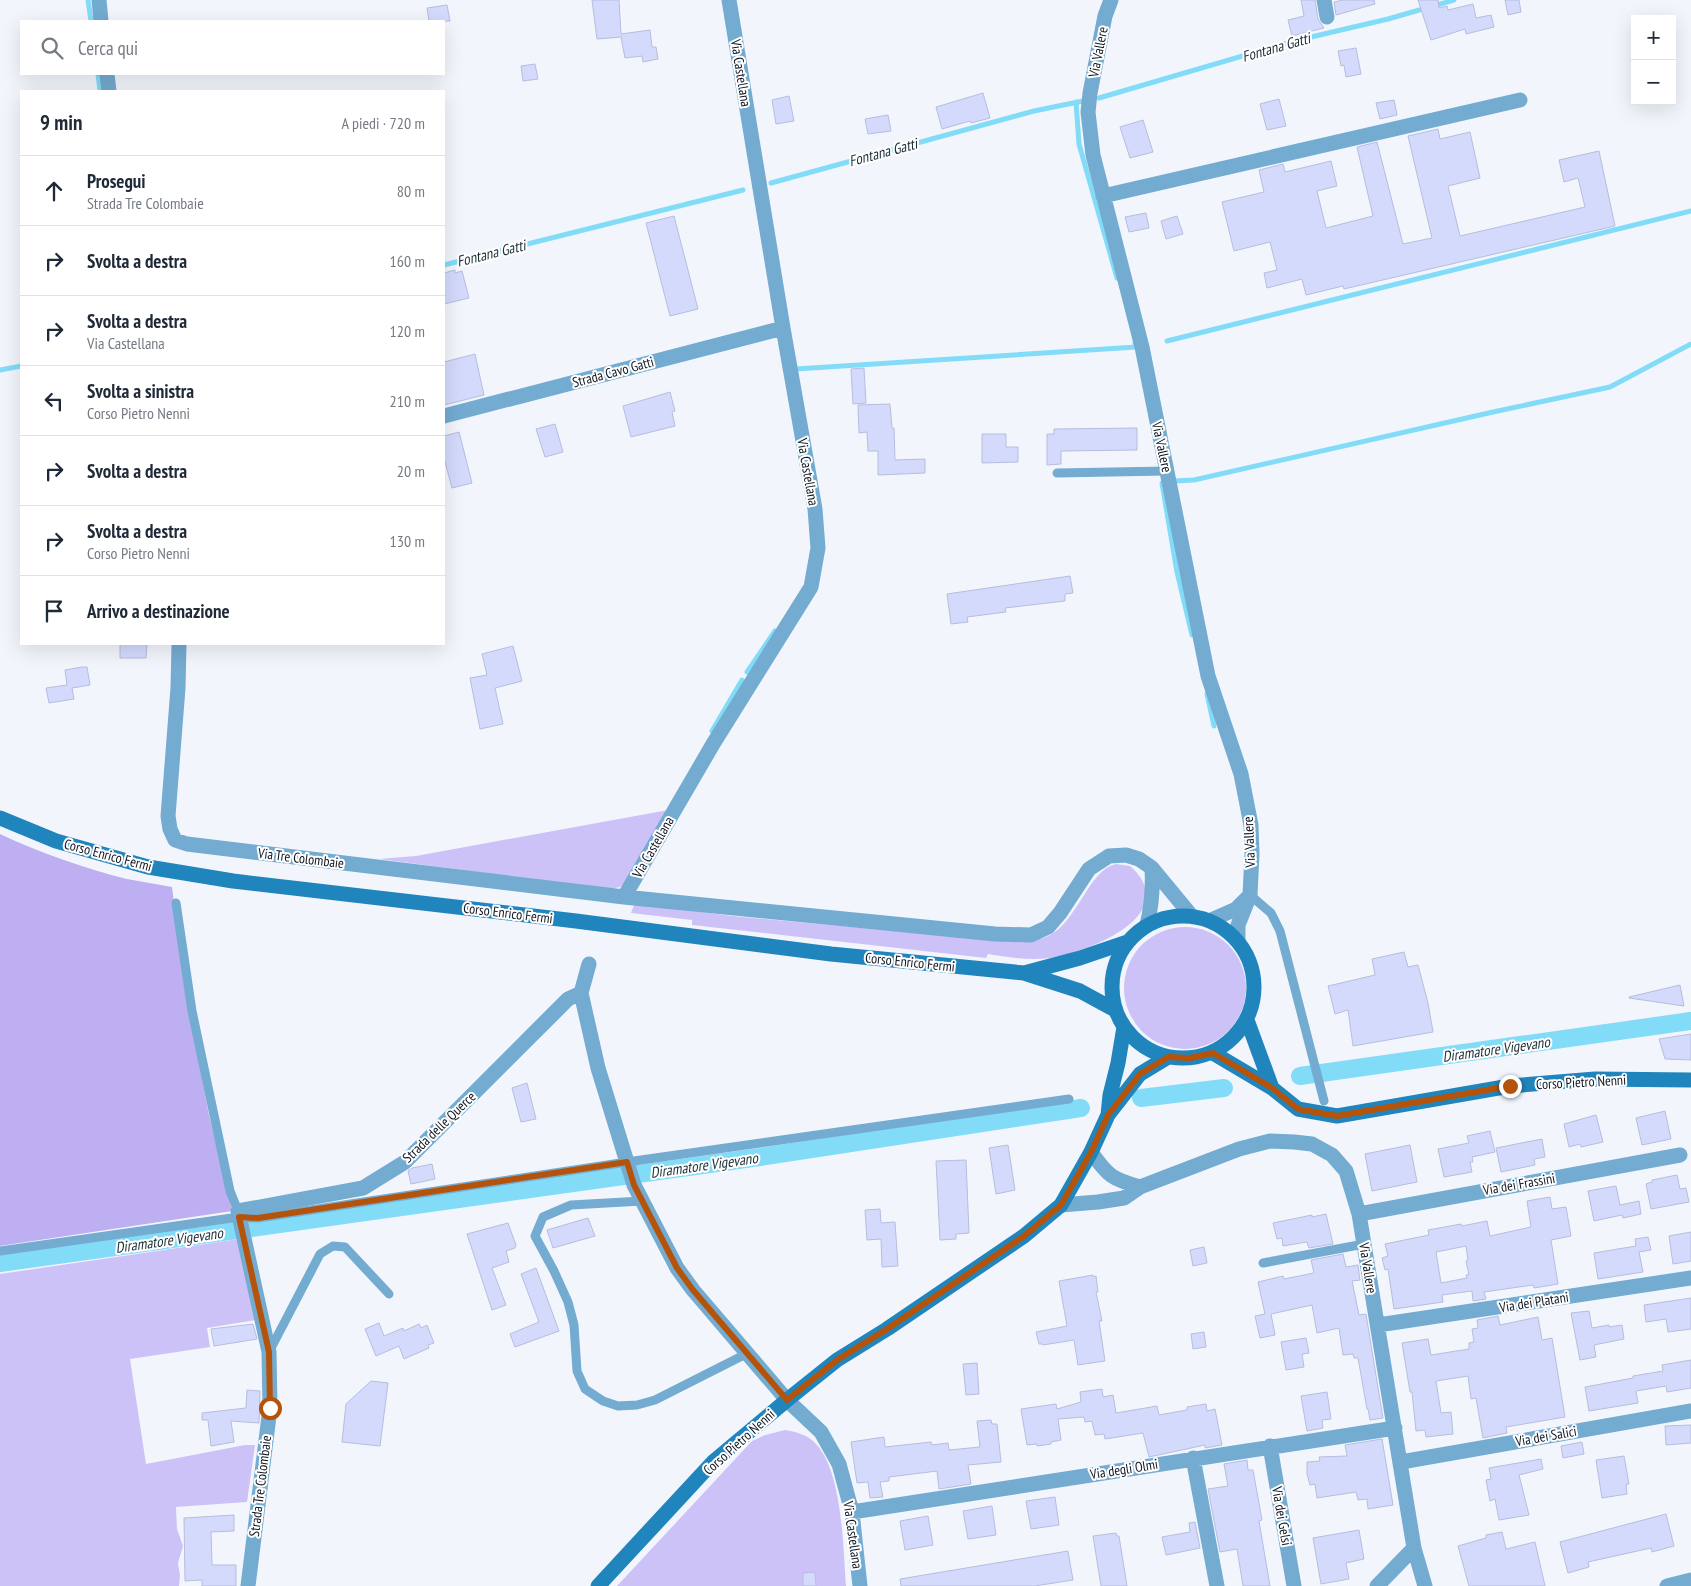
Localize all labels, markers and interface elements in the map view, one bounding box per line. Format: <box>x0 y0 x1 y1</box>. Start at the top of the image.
map controls <box>1631 15 1676 105</box>
button: + <box>1631 15 1676 60</box>
search box <box>20 20 445 75</box>
street label: Via Vallere <box>1084 25 1112 80</box>
water label: Fontana Gatti <box>1240 28 1314 66</box>
icon: search <box>38 34 66 62</box>
text: Cerca qui <box>78 36 138 60</box>
street label: Via Castellana <box>727 37 755 108</box>
button: − <box>1631 60 1676 105</box>
text: 9 min <box>40 109 82 136</box>
text: A piedi · 720 m <box>342 113 425 133</box>
water label: Fontana Gatti <box>847 133 921 170</box>
text: Prosegui <box>87 169 146 193</box>
icon: ahead <box>40 177 68 205</box>
text: 80 m <box>397 181 425 201</box>
text: Strada Tre Colombaie <box>87 193 204 213</box>
water label: Fontana Gatti <box>455 235 529 271</box>
icon: right <box>40 247 68 275</box>
text: Svolta a destra <box>87 249 187 273</box>
text: 160 m <box>390 251 425 271</box>
text: Svolta a destra <box>87 309 187 333</box>
icon: right <box>40 317 68 345</box>
text: 120 m <box>390 321 425 341</box>
text: Via Castellana <box>87 333 165 353</box>
street label: Strada Cavo Gatti <box>570 353 656 391</box>
text: Svolta a sinistra <box>87 379 194 403</box>
icon: left <box>40 387 68 415</box>
text: 210 m <box>390 391 425 411</box>
text: Corso Pietro Nenni <box>87 403 190 423</box>
street label: Via Vallere <box>1148 419 1176 474</box>
street label: Via Castellana <box>793 436 823 507</box>
icon: right <box>40 457 68 485</box>
text: Svolta a destra <box>87 459 187 483</box>
text: 20 m <box>397 461 425 481</box>
text: Svolta a destra <box>87 519 187 543</box>
icon: right <box>40 527 68 555</box>
text: 130 m <box>390 531 425 551</box>
text: Corso Pietro Nenni <box>87 543 190 563</box>
icon: arrive <box>40 597 68 625</box>
text: Arrivo a destinazione <box>87 599 230 623</box>
street label: Via Castellana <box>628 813 678 882</box>
street label: Via Vallere <box>1239 816 1259 869</box>
street label: Corso Enrico Fermi <box>62 835 154 875</box>
street label: Via Tre Colombaie <box>256 844 345 872</box>
street label: Corso Enrico Fermi <box>462 899 554 927</box>
street label: Corso Enrico Fermi <box>864 948 956 976</box>
water label: Diramatore Vigevano <box>1441 1032 1552 1066</box>
street label: Corso Pietro Nenni <box>1536 1071 1626 1093</box>
route end <box>1499 1075 1522 1098</box>
street label: Strada delle Querce <box>399 1087 480 1166</box>
water label: Diramatore Vigevano <box>649 1148 760 1182</box>
street label: Via dei Frassini <box>1481 1169 1556 1199</box>
water label: Diramatore Vigevano <box>114 1223 225 1257</box>
street label: Via Vallere <box>1355 1240 1381 1295</box>
street label: Via dei Platani <box>1497 1288 1570 1317</box>
route start <box>259 1397 282 1420</box>
street label: Corso Pietro Nenni <box>699 1405 779 1479</box>
street label: Via dei Salici <box>1513 1422 1578 1450</box>
street label: Strada Tre Colombaie <box>245 1434 275 1538</box>
street label: Via degli Olmi <box>1088 1455 1159 1483</box>
street label: Via dei Gelsi <box>1268 1484 1296 1547</box>
street label: Via Castellana <box>839 1499 867 1570</box>

